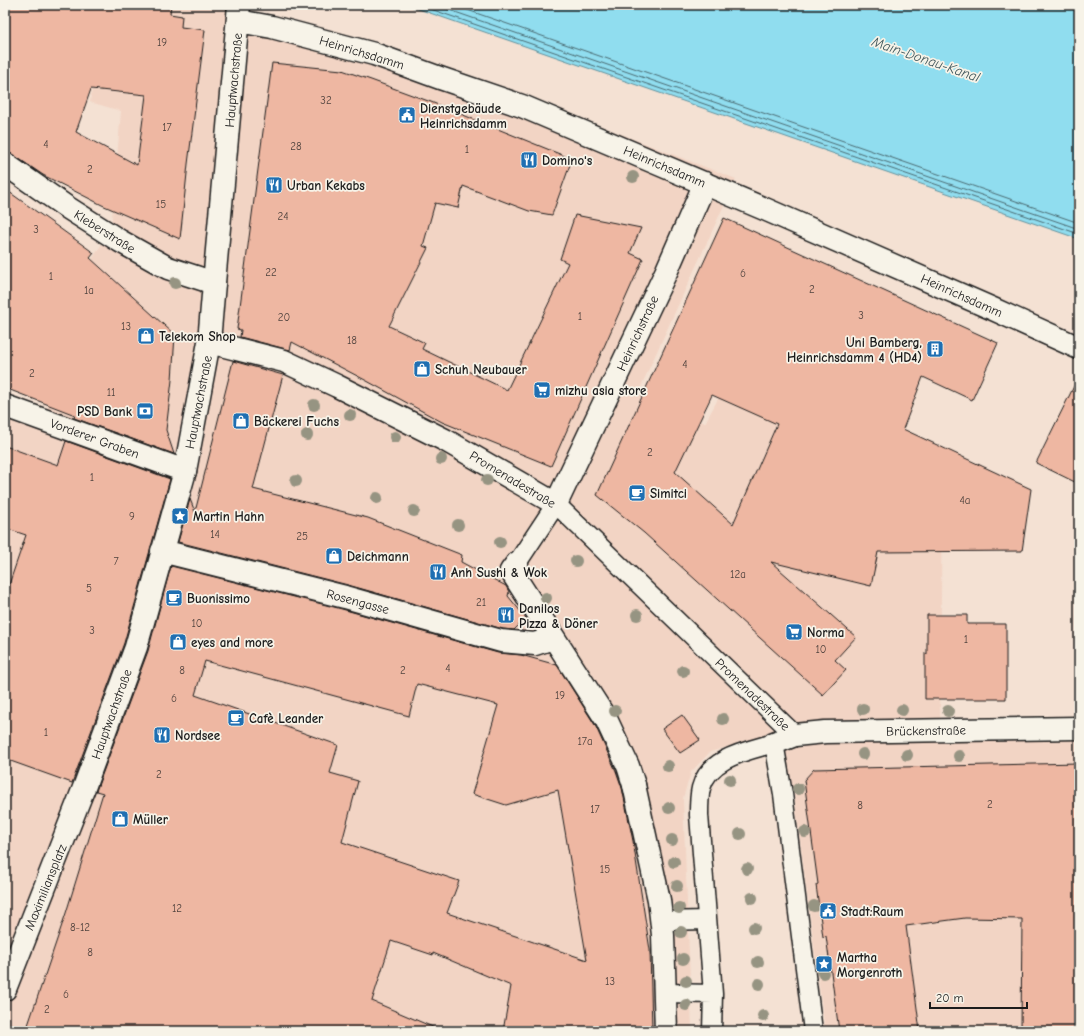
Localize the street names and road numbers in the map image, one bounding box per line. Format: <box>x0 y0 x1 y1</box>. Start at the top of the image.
street label: Hauptwachstraße <box>222 32 245 128</box>
street label: Heinrichsdamm <box>318 32 406 72</box>
street label: Heinrichsdamm <box>621 142 708 191</box>
street label: Kleberstraße <box>71 207 139 256</box>
street label: Heinrichsdamm <box>919 271 1005 320</box>
street label: Heinrichstraße <box>613 293 662 373</box>
street label: Hauptwachstraße <box>182 354 215 450</box>
street label: Vorderer Graben <box>48 415 141 462</box>
street label: Promenadestraße <box>467 448 559 511</box>
street label: Rosengasse <box>325 586 391 617</box>
street label: Promenadestraße <box>712 655 793 734</box>
street label: Hauptwachstraße <box>88 667 135 761</box>
street label: Brückenstraße <box>886 722 967 739</box>
street label: Maximiliansplatz <box>21 842 70 932</box>

